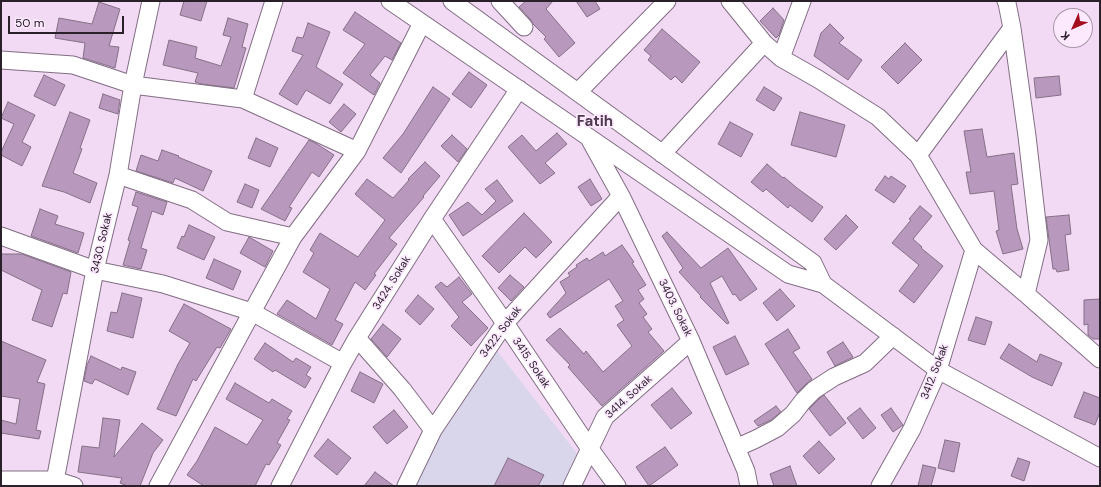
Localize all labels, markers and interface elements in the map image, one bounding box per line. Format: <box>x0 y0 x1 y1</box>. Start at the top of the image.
scale bar <box>10 8 126 34</box>
north arrow <box>1053 8 1093 48</box>
text: 50 m <box>15 15 44 31</box>
text: K <box>1058 28 1073 43</box>
district label: Fatih <box>577 113 613 131</box>
street label: 3430. Sokak <box>89 211 115 275</box>
street label: 3424. Sokak <box>370 254 414 312</box>
street label: 3403. Sokak <box>655 277 695 339</box>
street label: 3422. Sokak <box>477 304 525 360</box>
street label: 3415. Sokak <box>509 335 553 391</box>
street label: 3412. Sokak <box>918 343 952 401</box>
street label: 3414. Sokak <box>603 373 655 421</box>

